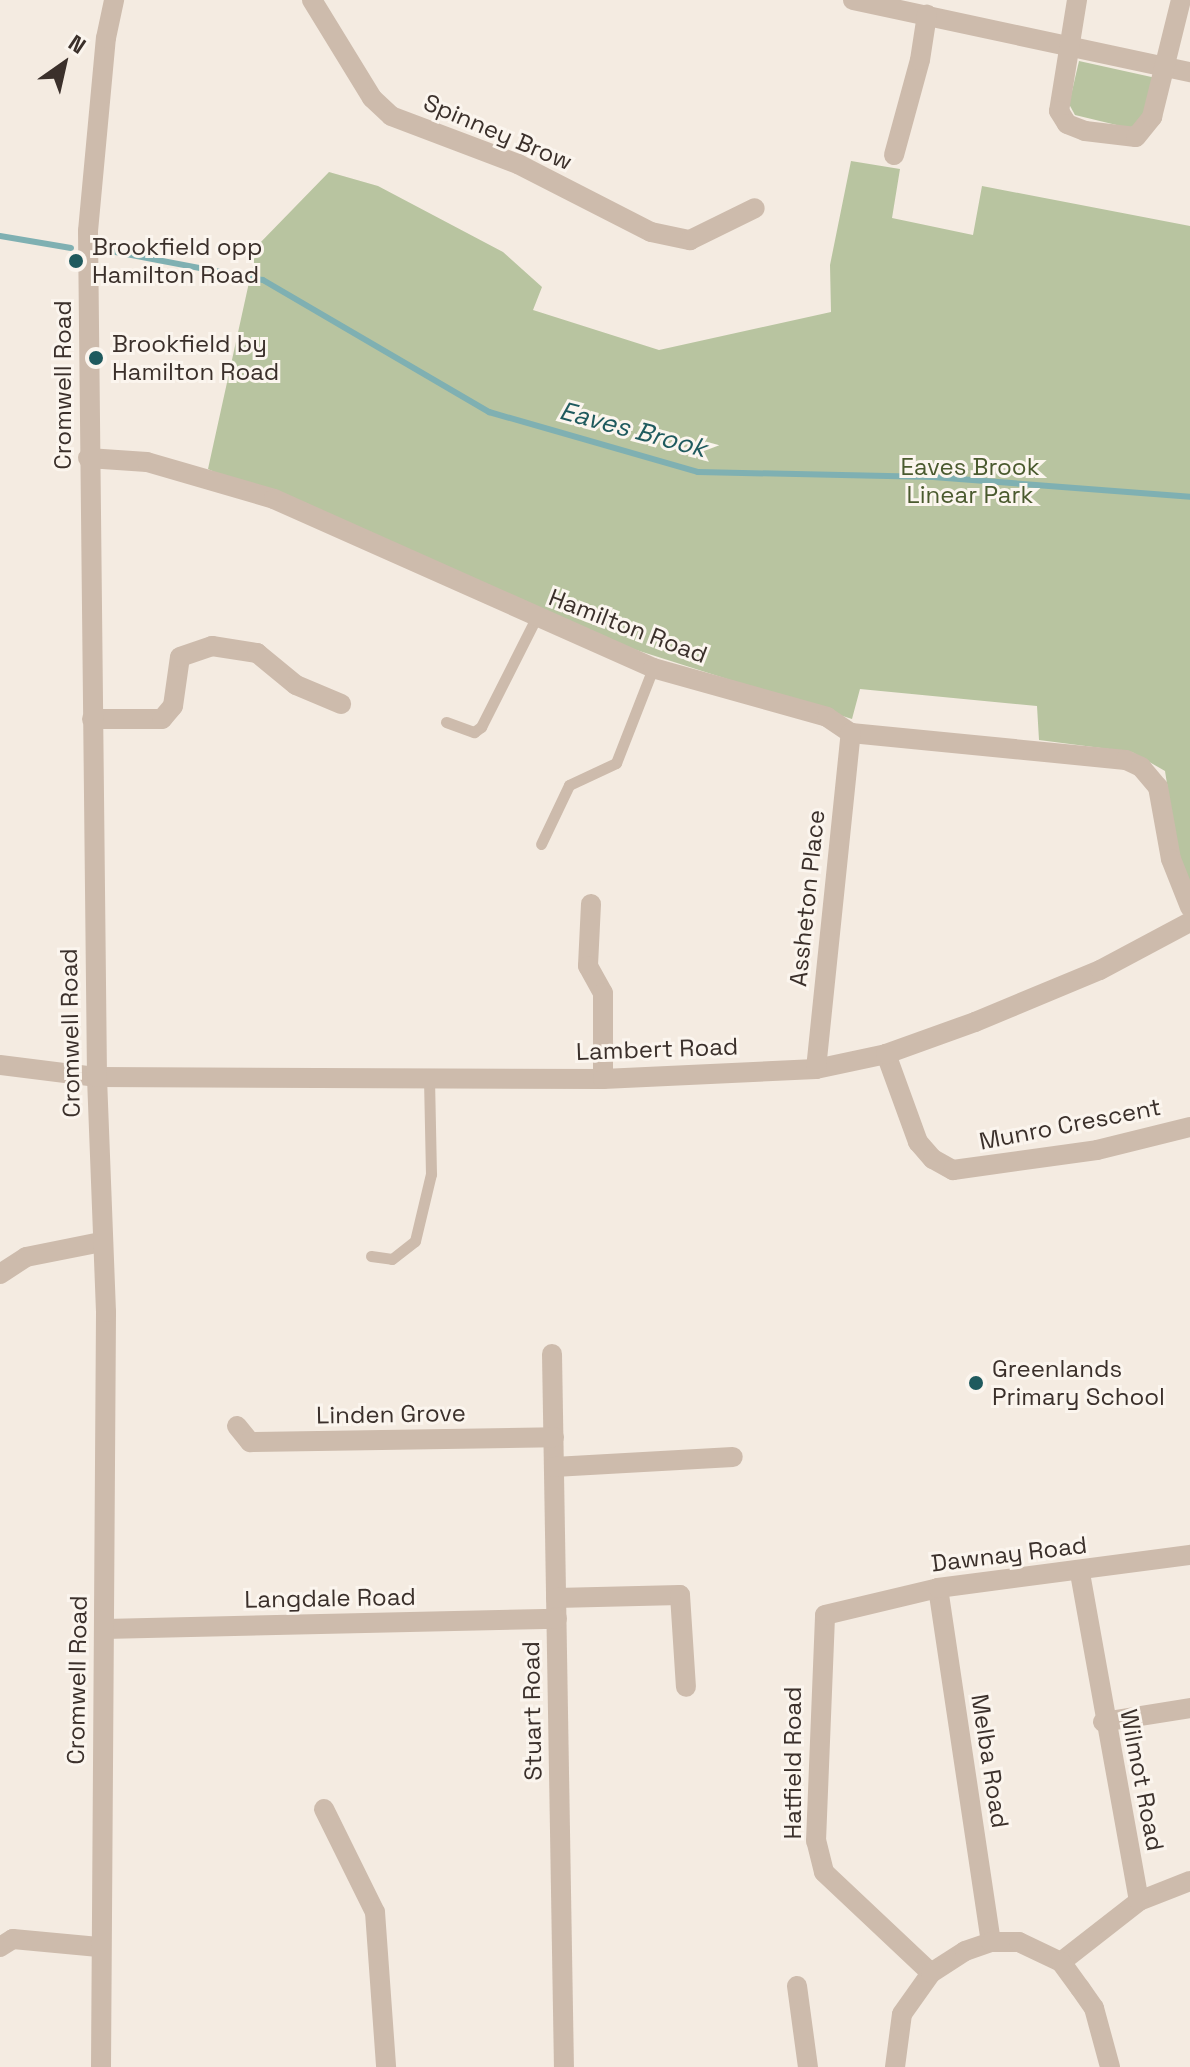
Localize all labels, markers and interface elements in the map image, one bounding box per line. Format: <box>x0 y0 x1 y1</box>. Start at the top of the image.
north arrow <box>24 24 104 104</box>
text: N <box>63 28 91 60</box>
street label: Spinney Brow <box>419 88 577 176</box>
place label: Brookfield opp Hamilton Road <box>92 233 262 289</box>
marker: Brookfield opp Hamilton Road <box>67 252 85 270</box>
street label: Cromwell Road <box>49 300 77 470</box>
place label: Brookfield by Hamilton Road <box>112 330 279 386</box>
marker: Brookfield by Hamilton Road <box>87 349 105 367</box>
water label: Eaves Brook <box>556 395 710 465</box>
park label: Eaves Brook Linear Park <box>900 453 1040 509</box>
street label: Hamilton Road <box>545 583 711 669</box>
street label: Assheton Place <box>783 808 831 988</box>
street label: Cromwell Road <box>54 948 86 1118</box>
street label: Lambert Road <box>575 1032 739 1066</box>
street label: Munro Crescent <box>977 1092 1163 1156</box>
place label: Greenlands Primary School <box>992 1355 1165 1411</box>
marker: Greenlands Primary School <box>967 1374 985 1392</box>
street label: Linden Grove <box>316 1398 466 1430</box>
street label: Dawnay Road <box>929 1530 1089 1578</box>
street label: Langdale Road <box>244 1582 416 1614</box>
street label: Cromwell Road <box>61 1595 93 1765</box>
street label: Stuart Road <box>516 1641 548 1781</box>
street label: Hatfield Road <box>779 1686 807 1840</box>
street label: Melba Road <box>965 1692 1015 1830</box>
street label: Wilmot Road <box>1114 1707 1170 1853</box>

